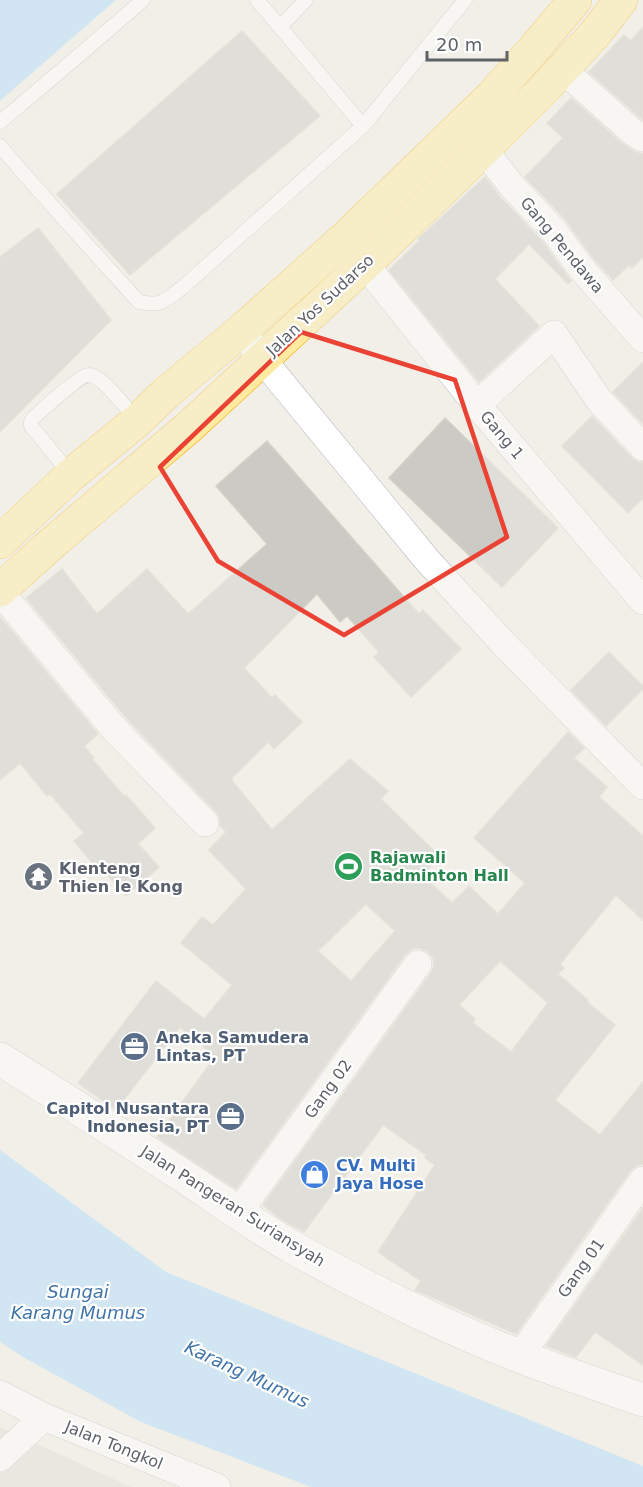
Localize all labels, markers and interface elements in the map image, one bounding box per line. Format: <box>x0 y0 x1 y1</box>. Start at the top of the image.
scale bar <box>427 24 506 62</box>
text: 20 m <box>436 34 482 55</box>
street label: Gang Pendawa <box>516 193 608 297</box>
street label: Jalan Yos Sudarso <box>262 250 378 360</box>
street label: Gang 1 <box>476 407 528 463</box>
place label: Rajawali Badminton Hall <box>370 848 509 885</box>
sports icon: Rajawali Badminton Hall <box>333 850 365 882</box>
place label: Klenteng Thien Ie Kong <box>59 859 183 896</box>
temple icon: Klenteng Thien Ie Kong <box>22 861 54 893</box>
place label: Aneka Samudera Lintas, PT <box>156 1028 309 1065</box>
office icon: Aneka Samudera Lintas, PT <box>119 1030 151 1062</box>
street label: Gang 02 <box>300 1056 356 1122</box>
place label: Capitol Nusantara Indonesia, PT <box>46 1099 209 1136</box>
office icon: Capitol Nusantara Indonesia, PT <box>214 1101 246 1133</box>
street label: Jalan Pangeran Suriansyah <box>137 1141 329 1271</box>
place label: CV. Multi Jaya Hose <box>335 1156 424 1193</box>
shop icon: CV. Multi Jaya Hose <box>299 1158 331 1190</box>
street label: Gang 01 <box>554 1235 608 1301</box>
water label: Sungai Karang Mumus <box>11 1281 145 1323</box>
water label: Karang Mumus <box>182 1336 312 1412</box>
street label: Jalan Tongkol <box>61 1416 166 1473</box>

